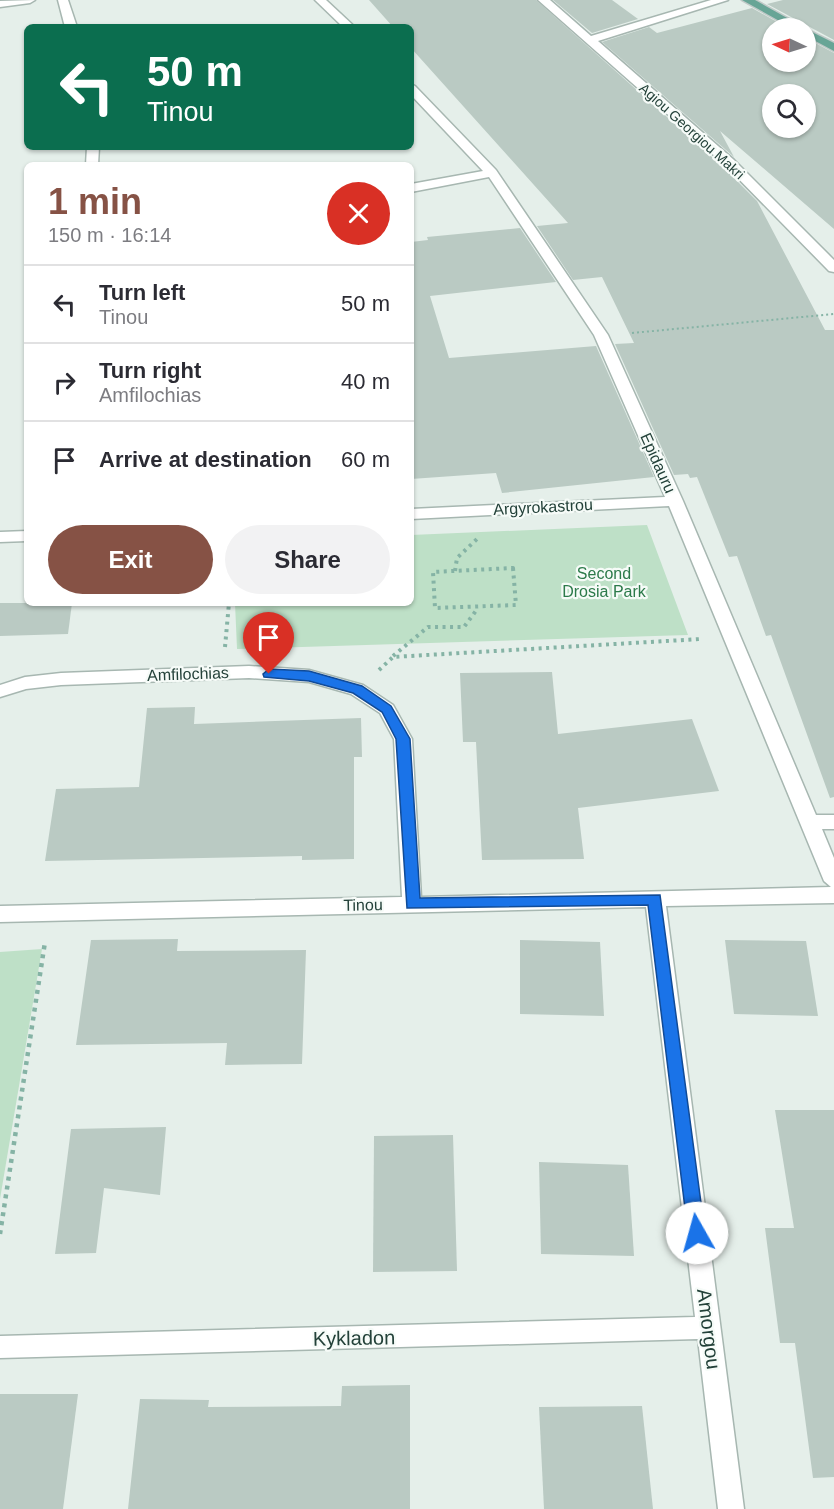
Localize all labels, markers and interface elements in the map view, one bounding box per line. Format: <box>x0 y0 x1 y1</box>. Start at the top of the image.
north arrow <box>762 18 816 72</box>
map controls <box>762 18 816 138</box>
icon: left <box>48 48 126 126</box>
text: 50 m <box>147 48 243 95</box>
street label: Agiou Georgiou Makri <box>636 80 748 182</box>
button: search <box>762 84 816 138</box>
text: Tinou <box>147 97 214 127</box>
text: 1 min <box>48 181 142 222</box>
button: close <box>327 182 390 245</box>
text: 150 m · 16:14 <box>48 224 171 246</box>
text: Turn left <box>99 280 185 305</box>
icon: left <box>48 288 81 321</box>
text: 50 m <box>341 291 390 316</box>
text: Tinou <box>99 306 148 328</box>
text: Turn right <box>99 358 201 383</box>
icon: right <box>48 366 81 399</box>
text: 40 m <box>341 369 390 394</box>
text: Amfilochias <box>99 384 201 406</box>
street label: Epidauru <box>637 430 679 496</box>
icon: arrive <box>48 444 81 477</box>
text: Arrive at destination <box>99 447 312 472</box>
text: 60 m <box>341 447 390 472</box>
street label: Argyrokastrou <box>493 496 593 518</box>
button: Exit <box>48 525 213 594</box>
button: Share <box>225 525 390 594</box>
park label: Second Drosia Park <box>562 565 647 600</box>
pin <box>243 612 294 674</box>
icon: arrive <box>252 621 285 654</box>
street label: Amfilochias <box>147 664 229 684</box>
street label: Tinou <box>343 896 383 914</box>
position arrow <box>665 1201 729 1265</box>
street label: Amorgou <box>693 1287 725 1371</box>
street label: Kykladon <box>313 1326 395 1350</box>

